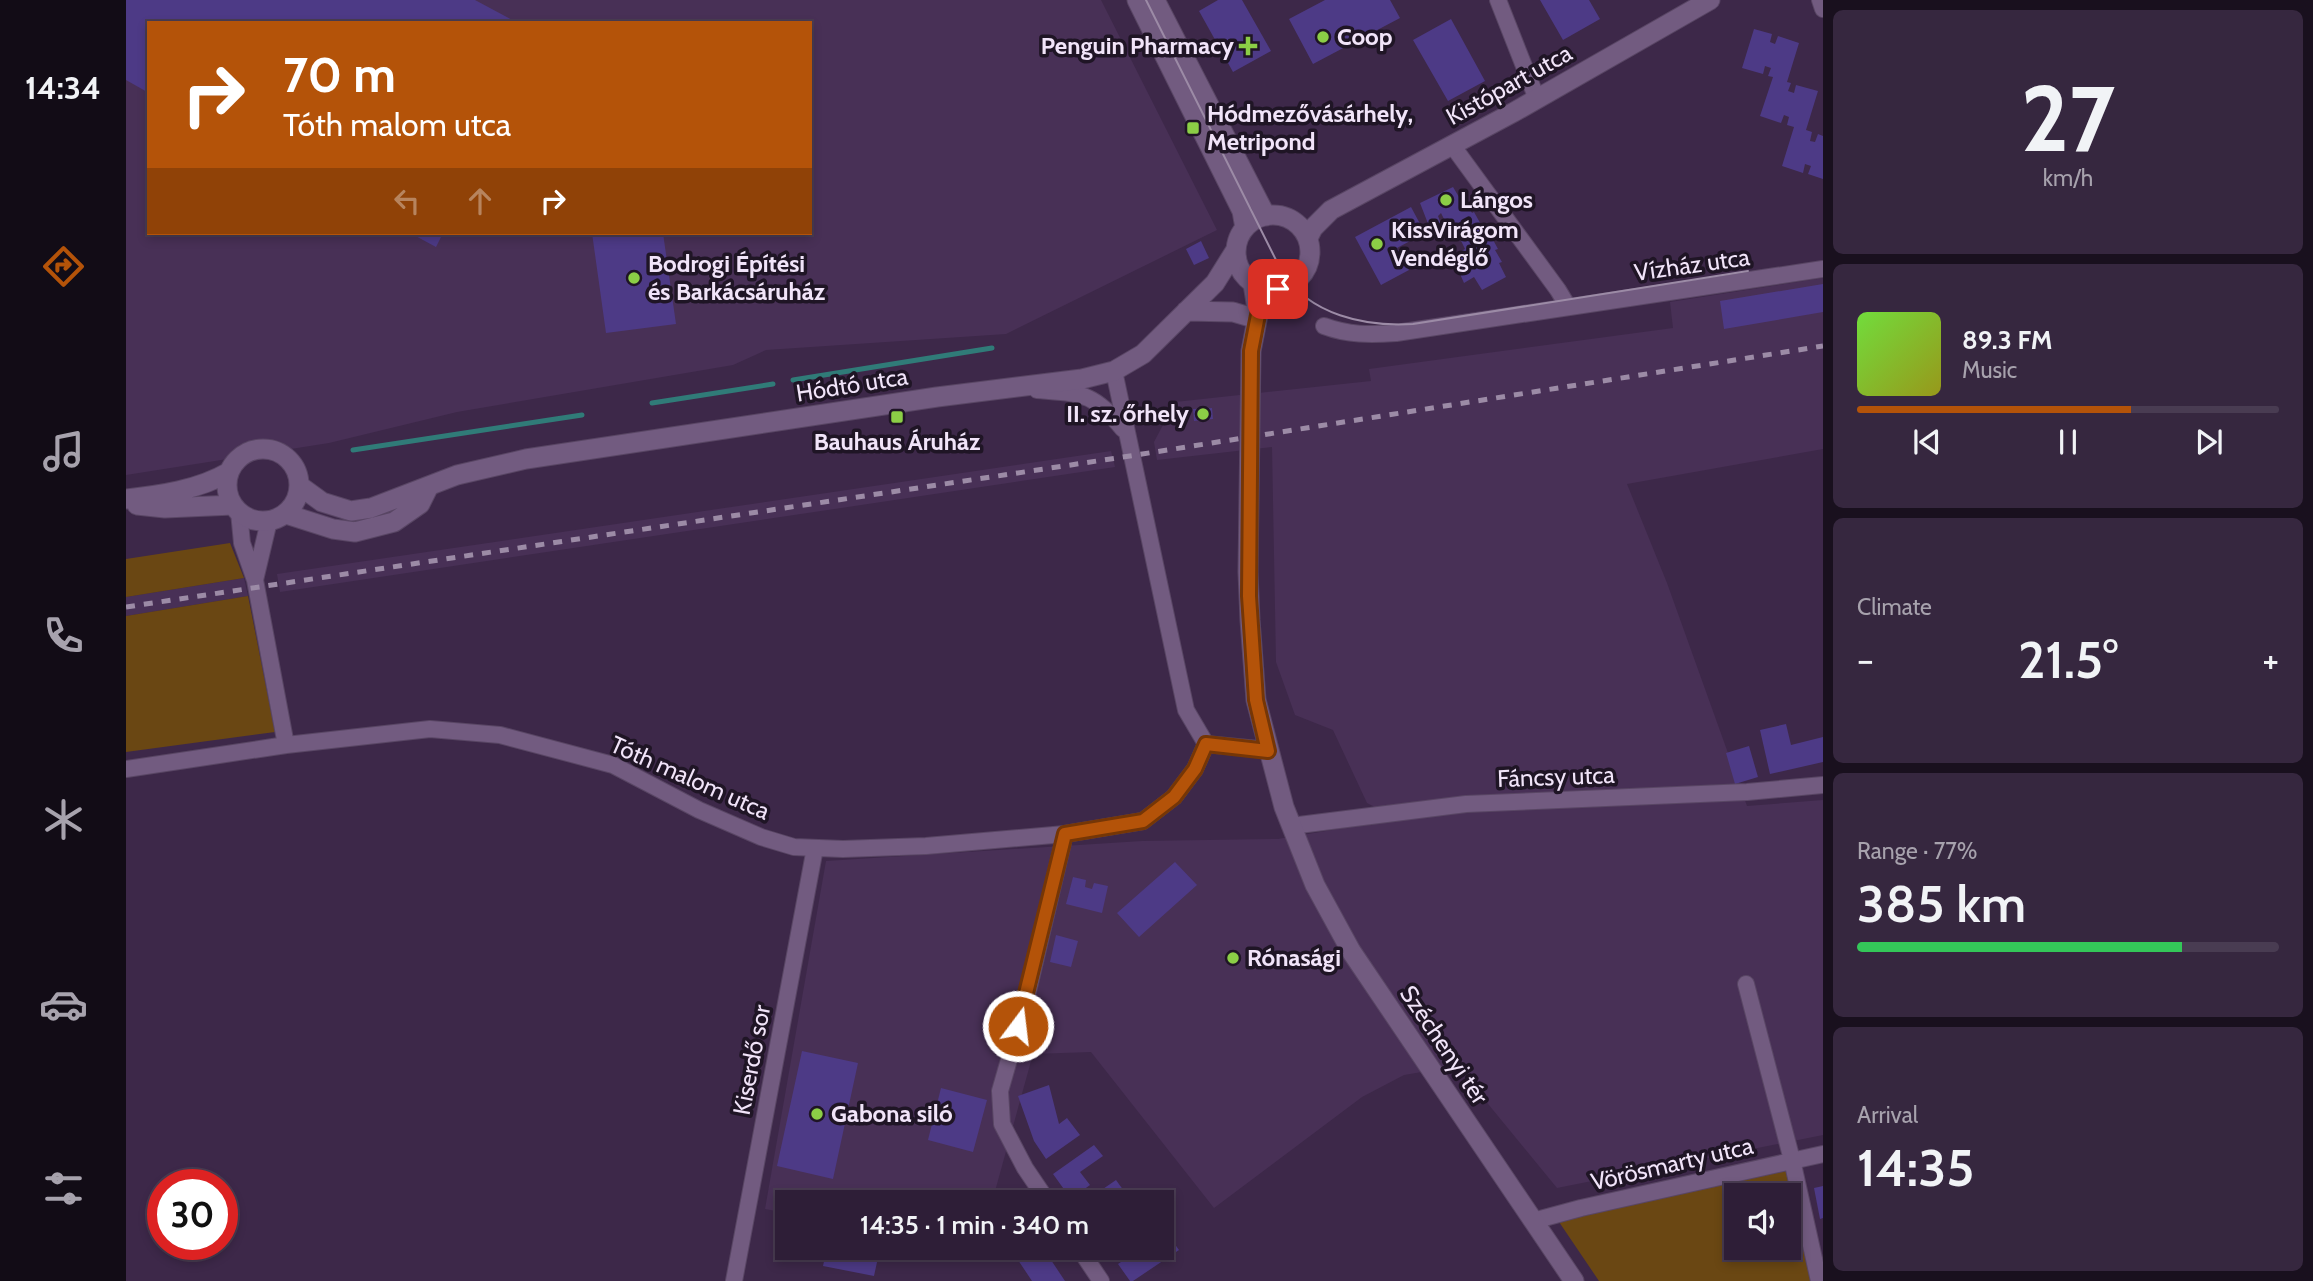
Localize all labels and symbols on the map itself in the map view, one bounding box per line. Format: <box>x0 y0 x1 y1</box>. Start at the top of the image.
place label: Coop <box>1337 22 1393 51</box>
marker: Coop <box>1315 29 1331 45</box>
place label: Penguin Pharmacy <box>1041 31 1234 60</box>
marker: Penguin Pharmacy <box>1240 38 1256 54</box>
street label: Kistópart utca <box>1441 38 1577 131</box>
place label: Hódmezővásárhely, Metripond <box>1207 99 1413 156</box>
marker: Hódmezővásárhely, Metripond <box>1185 120 1201 136</box>
place label: Lángos <box>1460 185 1533 214</box>
marker: Lángos <box>1438 192 1454 208</box>
place label: KissVirágom Vendéglő <box>1391 215 1519 272</box>
marker: KissVirágom Vendéglő <box>1369 236 1385 252</box>
street label: Vízház utca <box>1632 242 1752 287</box>
place label: Bodrogi Építési és Barkácsáruház <box>648 249 825 306</box>
pin <box>1248 259 1308 319</box>
marker: Bodrogi Építési és Barkácsáruház <box>626 270 642 286</box>
street label: Hódtó utca <box>794 361 910 408</box>
place label: II. sz. őrhely <box>1066 399 1189 428</box>
marker: II. sz. őrhely <box>1195 406 1211 422</box>
marker: Bauhaus Áruház <box>889 409 905 425</box>
place label: Bauhaus Áruház <box>814 427 980 456</box>
street label: Tóth malom utca <box>606 729 775 826</box>
street label: Fáncsy utca <box>1497 760 1616 793</box>
place label: Rónasági <box>1247 943 1341 972</box>
marker: Rónasági <box>1225 950 1241 966</box>
street label: Széchenyi tér <box>1394 980 1495 1110</box>
position arrow <box>981 989 1055 1063</box>
street label: Kiserdő sor <box>727 1002 776 1117</box>
place label: Gabona siló <box>831 1099 953 1128</box>
marker: Gabona siló <box>809 1106 825 1122</box>
street label: Vörösmarty utca <box>1588 1131 1756 1196</box>
speed limit sign: 30 <box>147 1169 238 1260</box>

